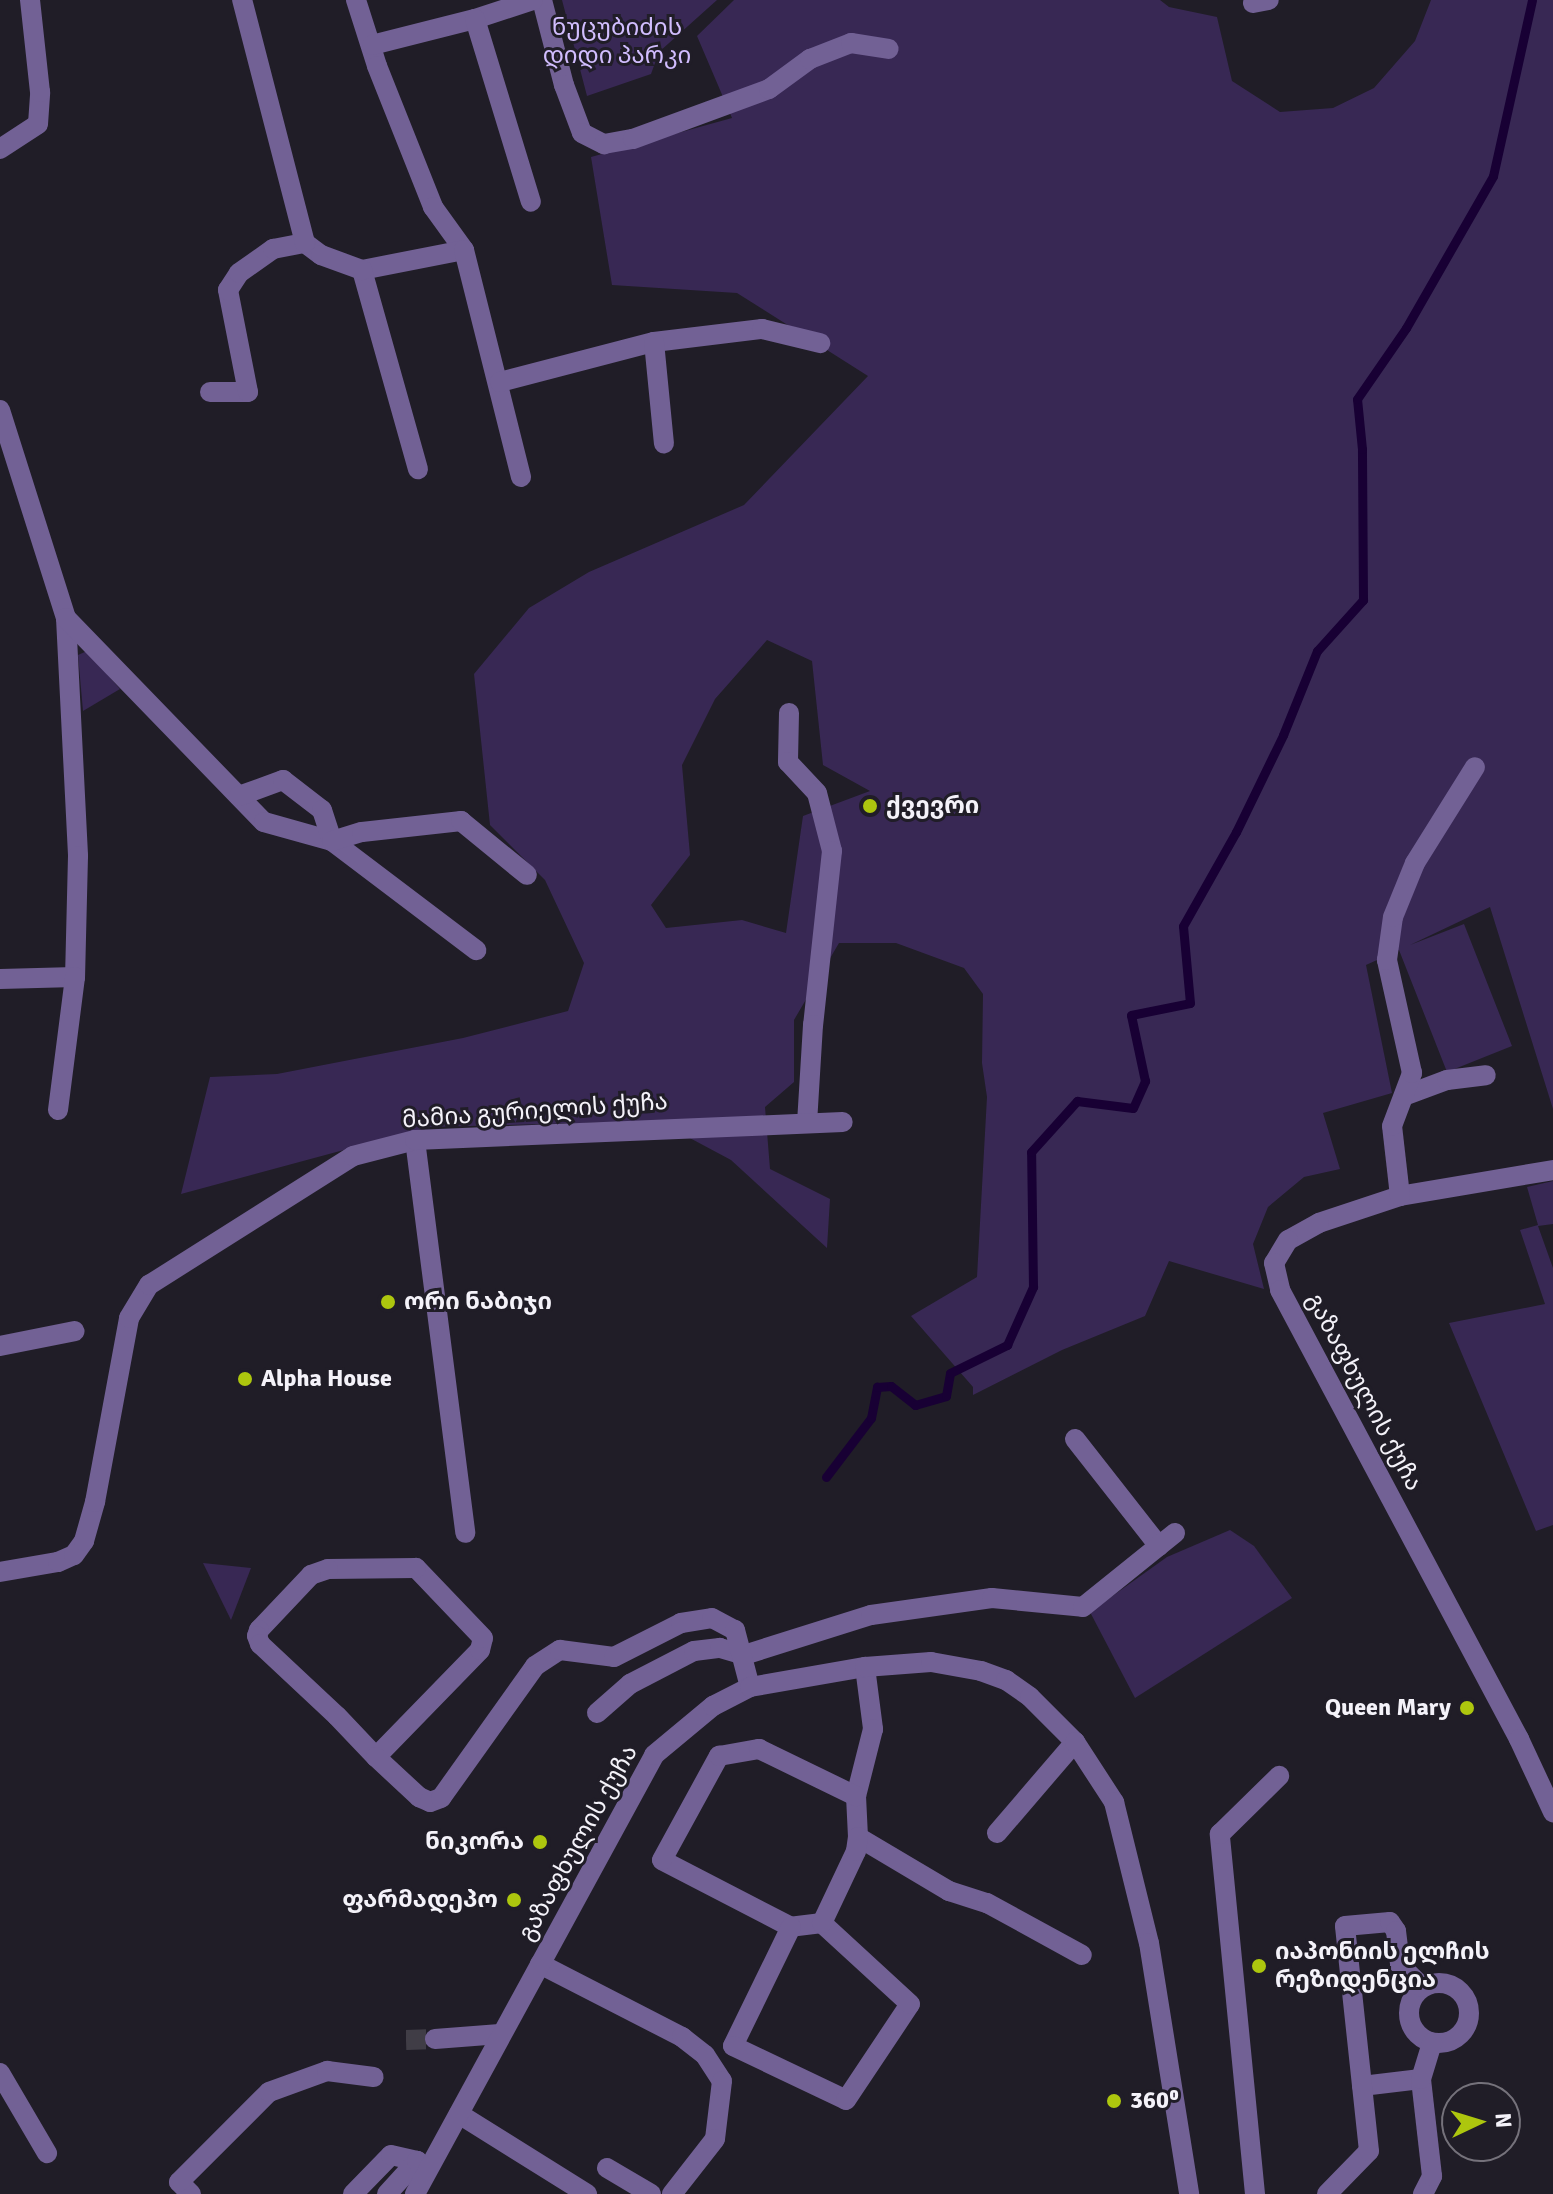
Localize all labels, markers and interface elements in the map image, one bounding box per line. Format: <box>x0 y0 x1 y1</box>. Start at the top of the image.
park label: ნუცუბიძის დიდი პარკი <box>543 14 691 70</box>
place label: ქვევრი <box>886 792 979 820</box>
marker: ქვევრი <box>861 797 879 815</box>
street label: მამია გურიელის ქუჩა <box>401 1087 669 1135</box>
place label: ორი ნაბიჯი <box>404 1288 552 1316</box>
street label: გაზაფხულის ქუჩა <box>1300 1288 1428 1496</box>
marker: ორი ნაბიჯი <box>379 1293 397 1311</box>
place label: Alpha House <box>261 1365 392 1393</box>
marker: Alpha House <box>236 1370 254 1388</box>
place label: Queen Mary <box>1325 1694 1451 1722</box>
marker: Queen Mary <box>1458 1699 1476 1717</box>
street label: გაზაფხულის ქუჩა <box>512 1740 644 1946</box>
place label: ნიკორა <box>425 1828 524 1856</box>
marker: ნიკორა <box>531 1833 549 1851</box>
place label: ფარმადეპო <box>342 1886 498 1914</box>
marker: ფარმადეპო <box>505 1891 523 1909</box>
place label: იაპონიის ელჩის რეზიდენცია <box>1275 1938 1490 1994</box>
marker: იაპონიის ელჩის რეზიდენცია <box>1250 1957 1268 1975</box>
north arrow <box>1441 2082 1521 2162</box>
place label: 360⁰ <box>1130 2087 1179 2115</box>
marker: 360⁰ <box>1105 2092 1123 2110</box>
text: N <box>1489 2112 1517 2129</box>

